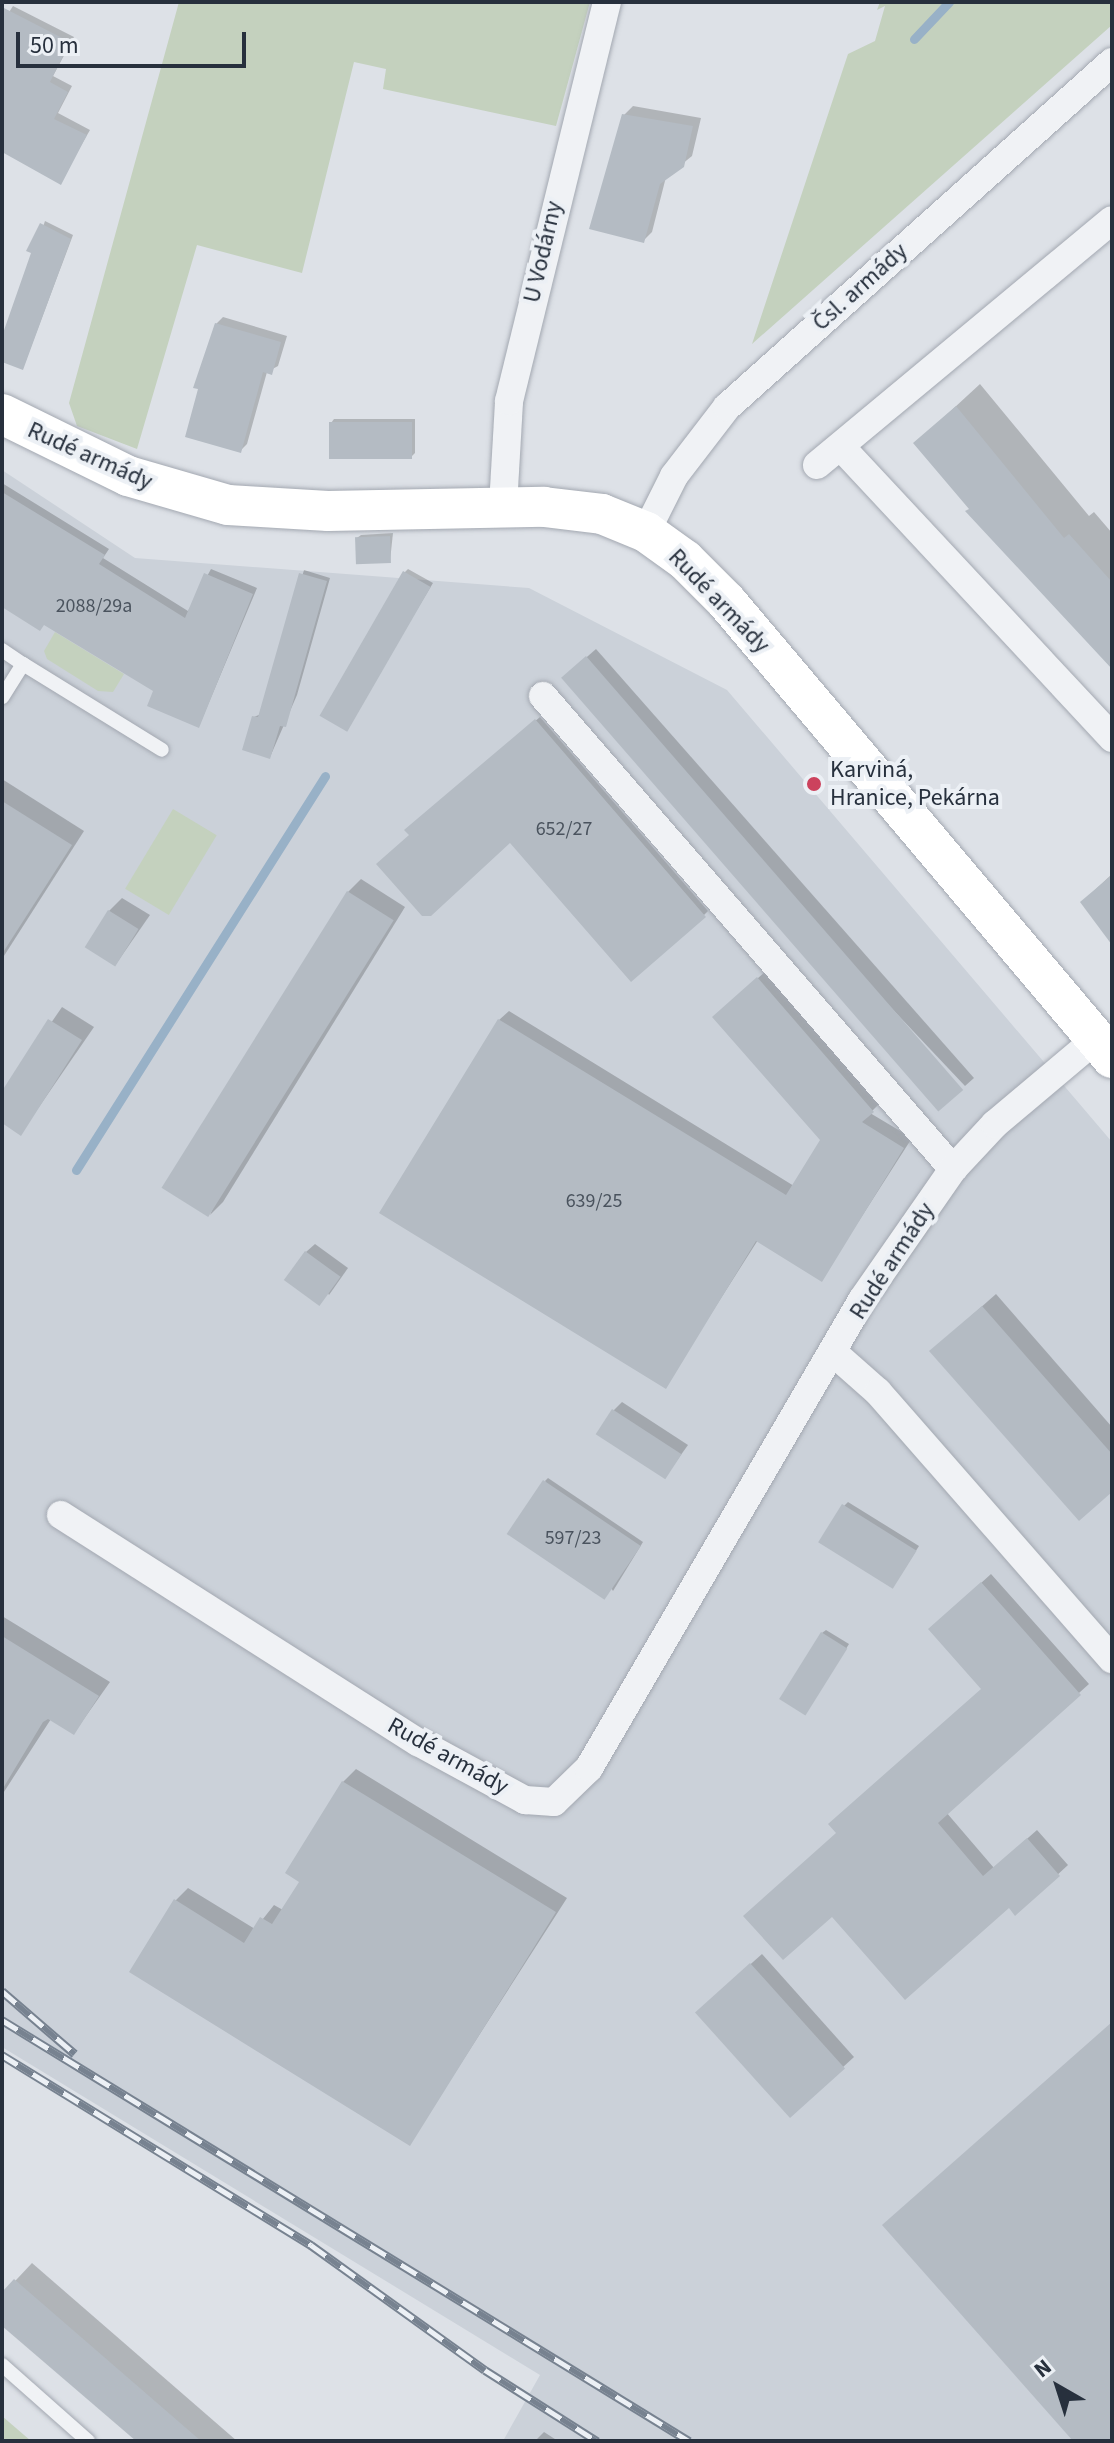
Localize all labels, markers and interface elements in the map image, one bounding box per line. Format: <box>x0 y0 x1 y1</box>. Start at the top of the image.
scale bar <box>20 16 250 66</box>
text: 50 m <box>30 28 79 63</box>
street label: U Vodárny <box>517 198 569 306</box>
street label: Čsl. armády <box>807 237 913 337</box>
street label: Rudé armády <box>23 416 157 496</box>
street label: Rudé armády <box>662 543 776 659</box>
house number: 2088/29a <box>56 594 132 618</box>
place label: Karviná, Hranice, Pekárna <box>830 756 1000 812</box>
marker: Karviná, Hranice, Pekárna <box>805 775 823 793</box>
house number: 652/27 <box>536 817 592 841</box>
house number: 639/25 <box>566 1189 622 1213</box>
street label: Rudé armády <box>844 1197 940 1325</box>
house number: 597/23 <box>545 1526 601 1550</box>
street label: Rudé armády <box>383 1711 513 1801</box>
north arrow <box>1018 2347 1098 2427</box>
text: N <box>1027 2351 1059 2385</box>

